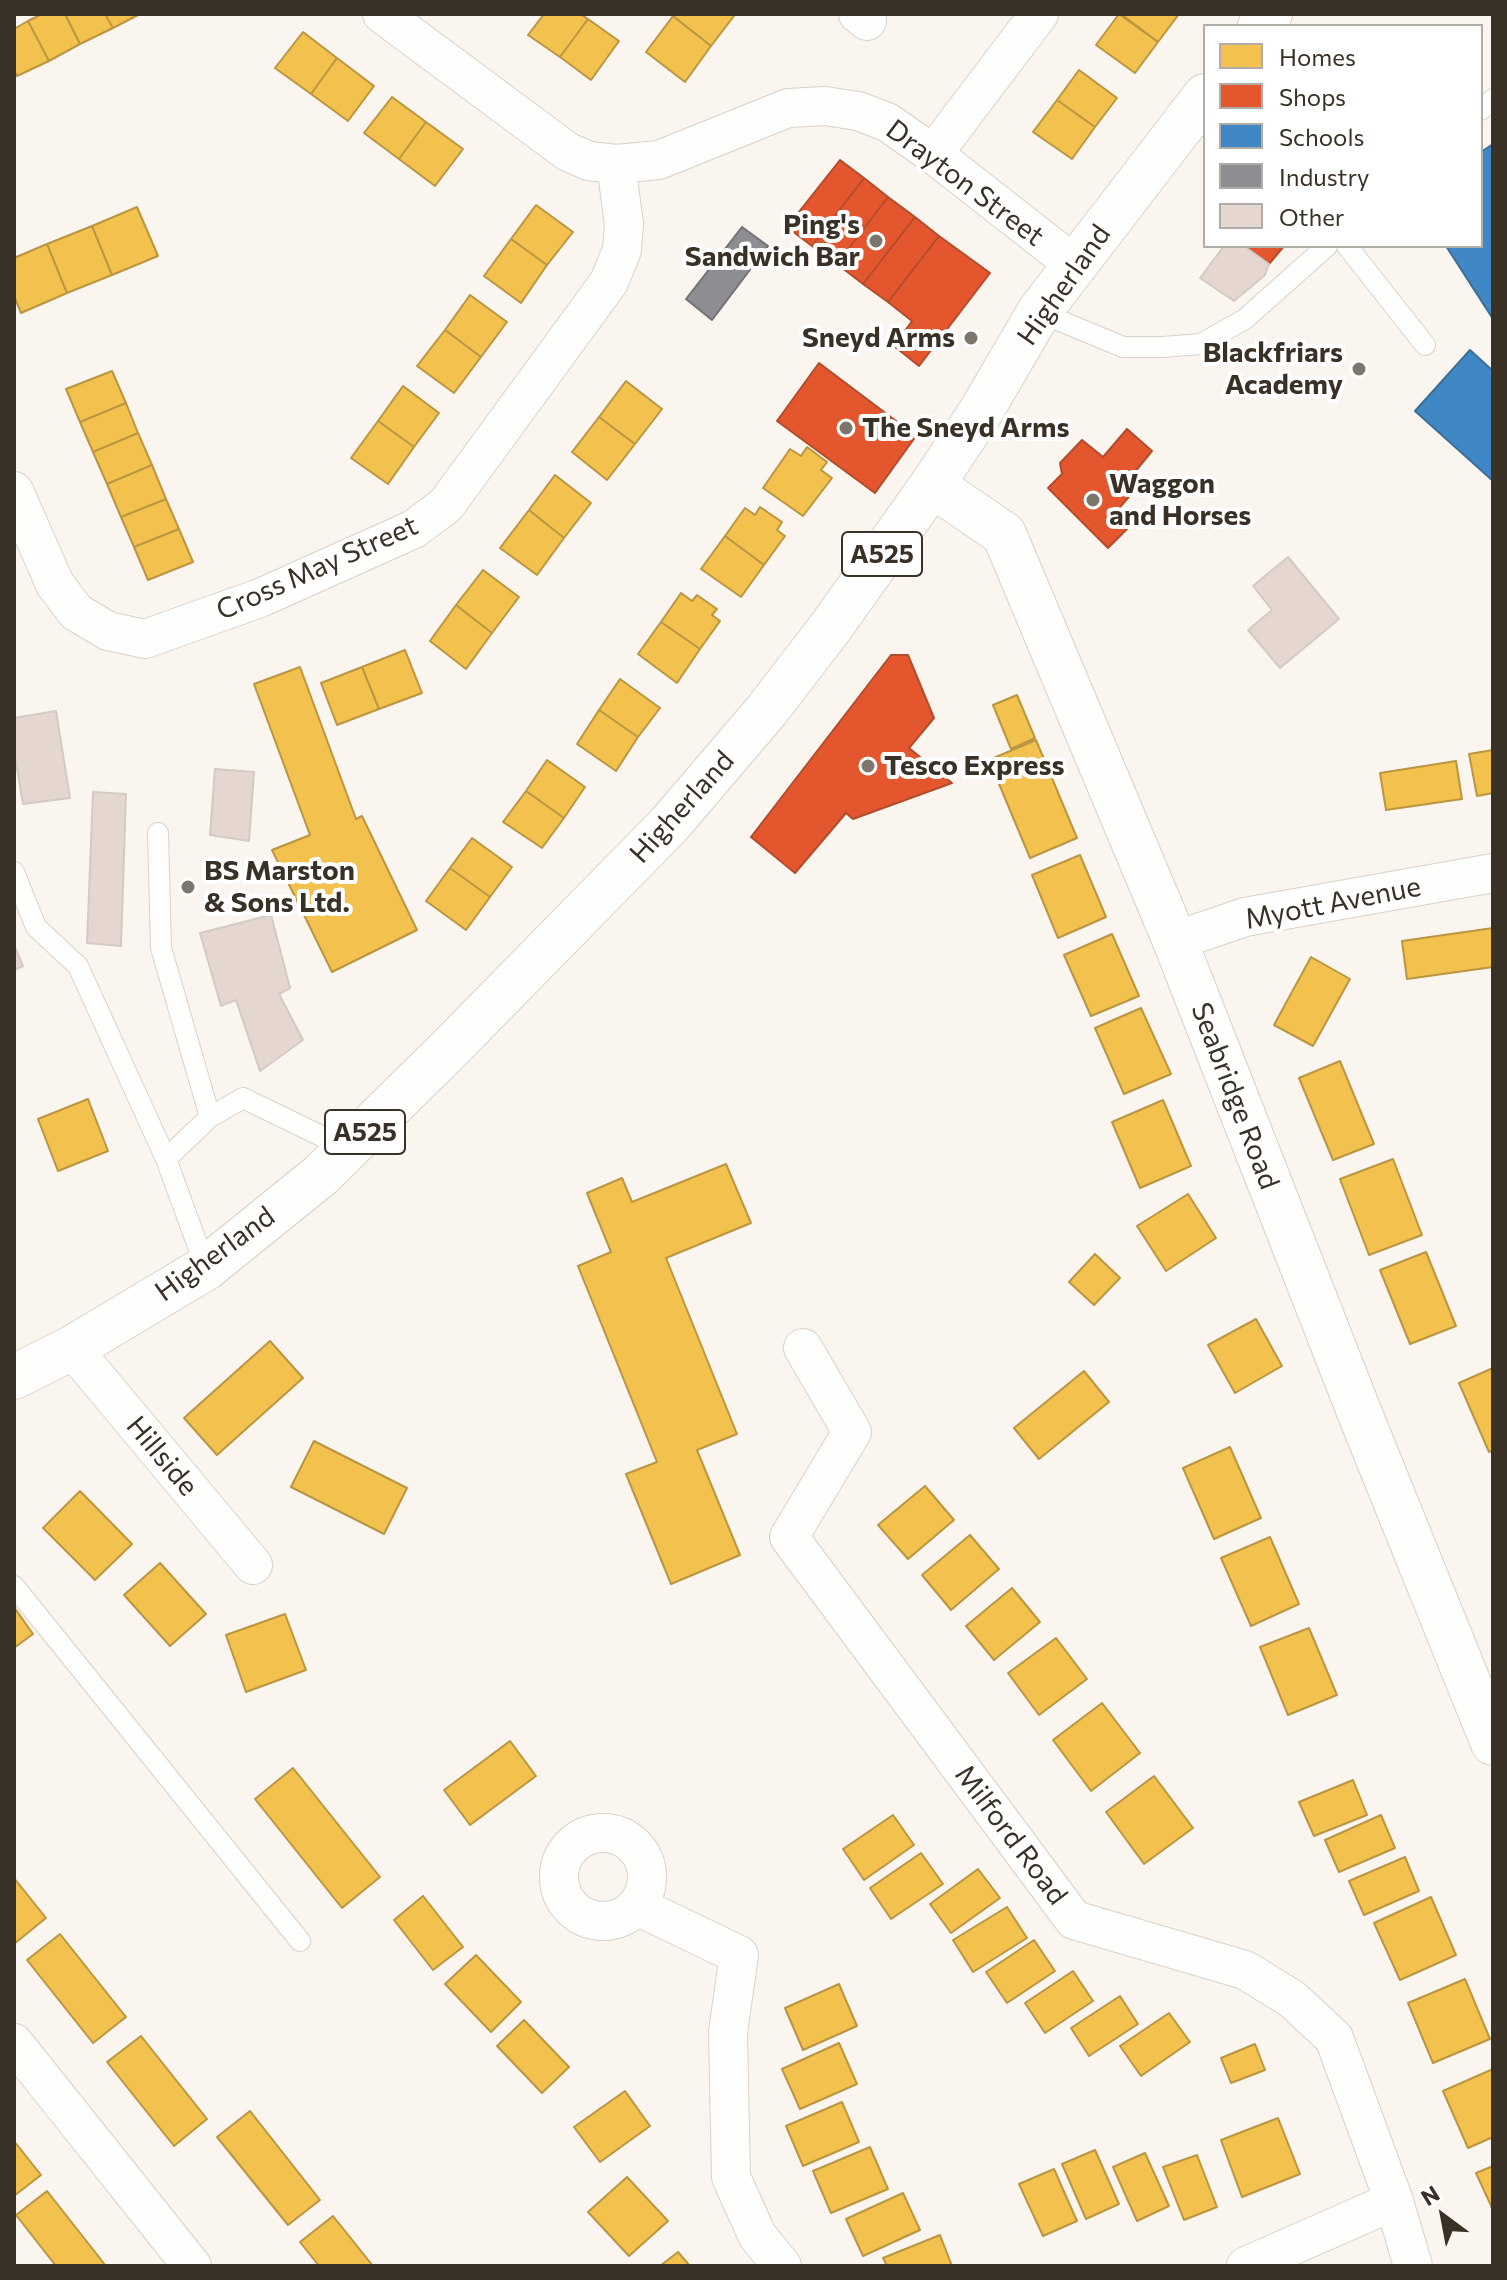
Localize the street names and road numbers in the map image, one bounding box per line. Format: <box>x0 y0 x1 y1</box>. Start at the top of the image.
street label: Drayton Street <box>879 113 1051 253</box>
street label: Higherland <box>1010 218 1118 352</box>
street label: Cross May Street <box>211 509 423 627</box>
road number: A525 <box>842 532 922 576</box>
street label: Higherland <box>623 744 741 870</box>
street label: Myott Avenue <box>1242 870 1424 936</box>
street label: Seabridge Road <box>1184 998 1286 1194</box>
road number: A525 <box>325 1110 405 1154</box>
street label: Higherland <box>149 1199 281 1309</box>
street label: Hillside <box>119 1409 205 1503</box>
street label: Milford Road <box>948 1759 1074 1911</box>

